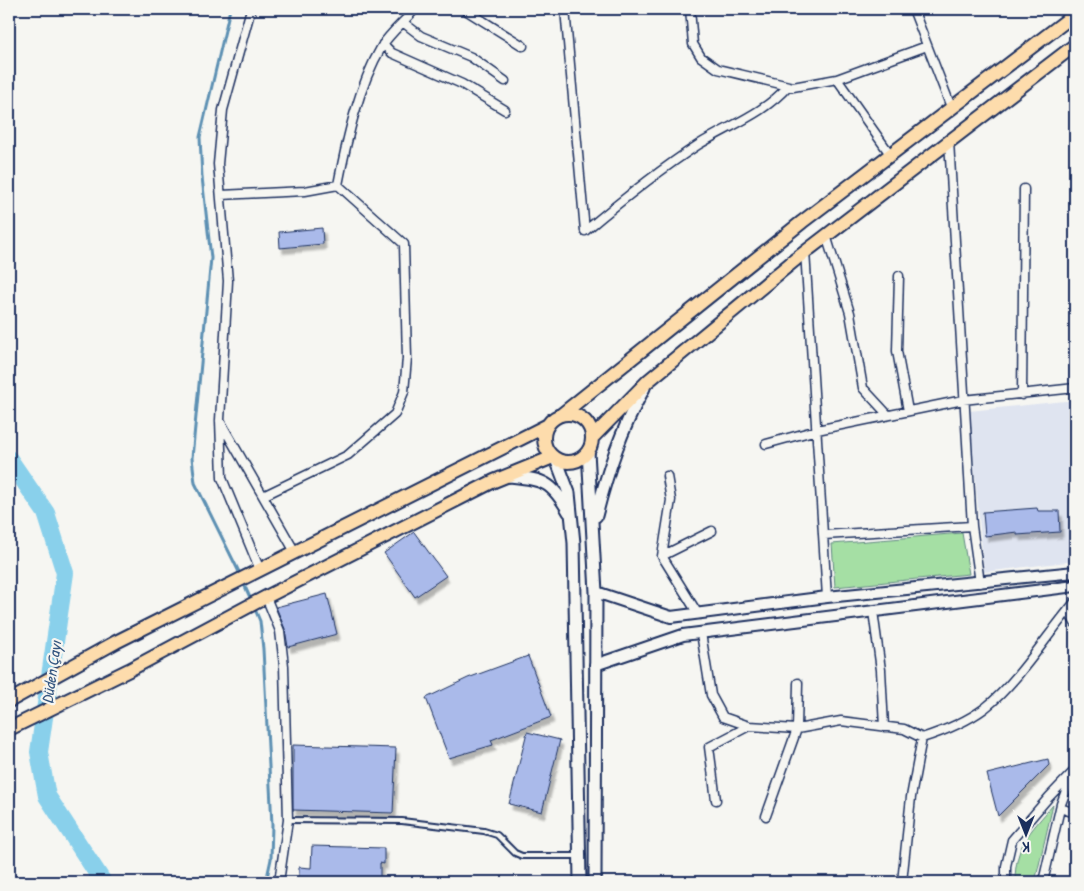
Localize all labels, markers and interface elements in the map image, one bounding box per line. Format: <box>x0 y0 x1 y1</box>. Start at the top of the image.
water label: Düden Çayı <box>36 638 66 705</box>
north arrow <box>1002 808 1052 858</box>
text: K <box>1022 838 1030 857</box>

